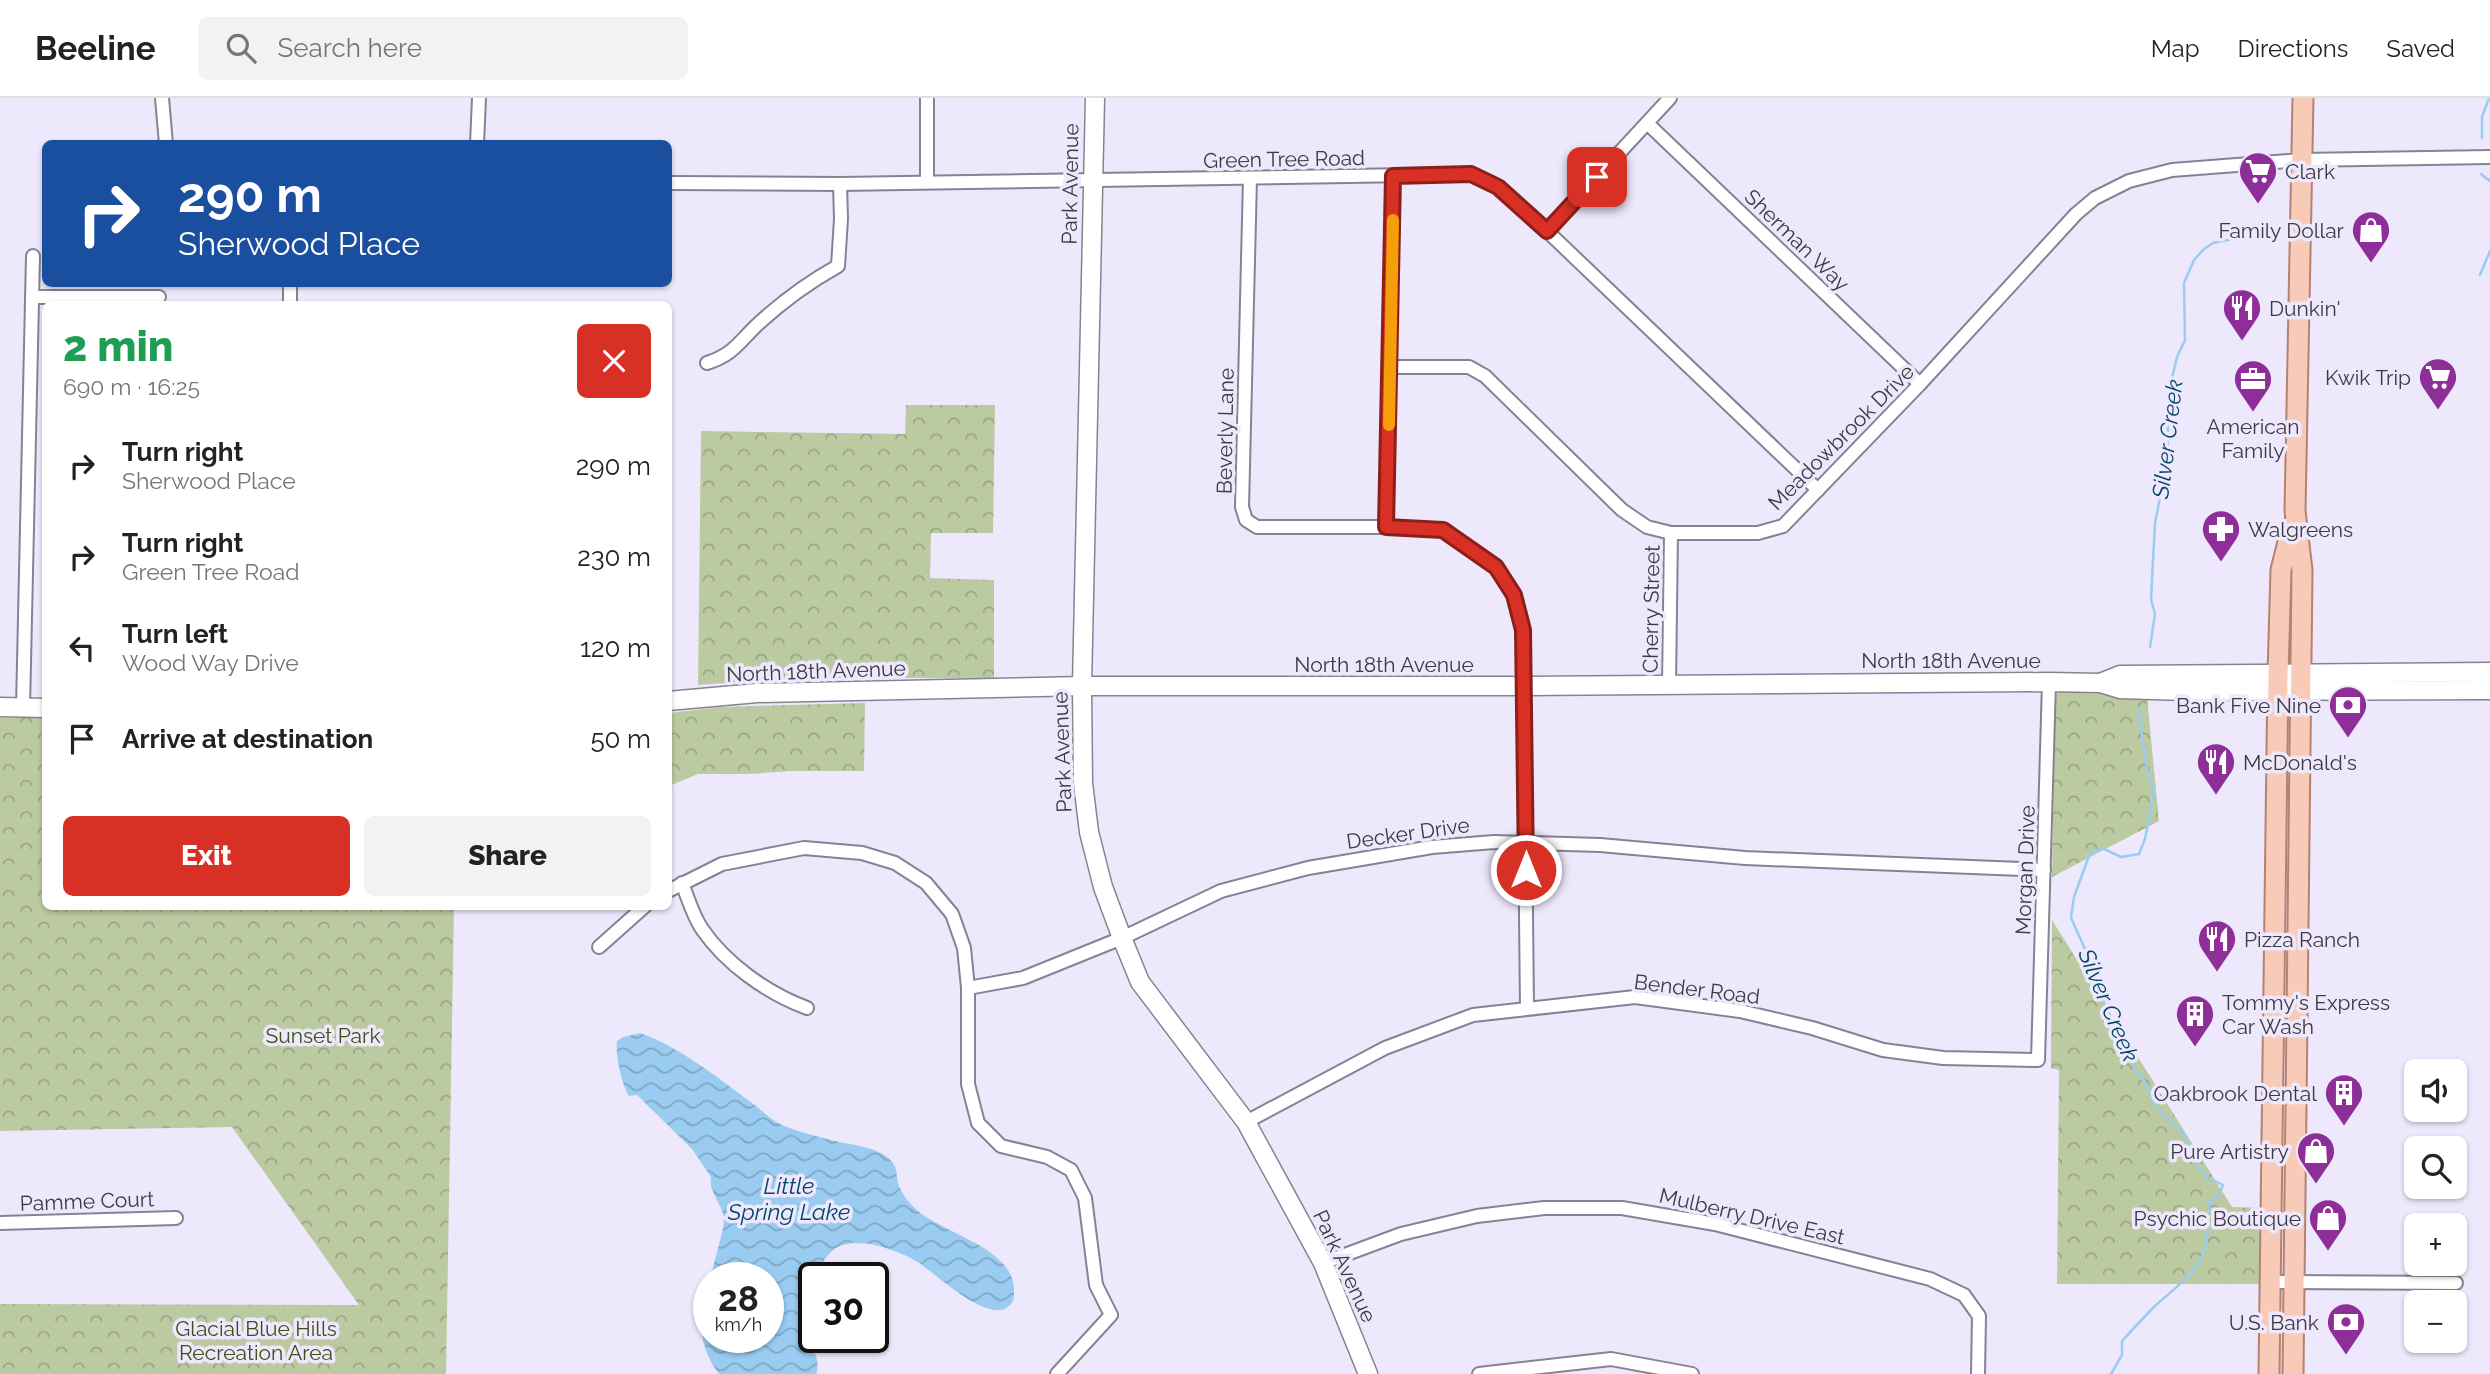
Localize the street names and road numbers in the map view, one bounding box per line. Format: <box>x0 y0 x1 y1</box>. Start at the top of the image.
street label: Park Avenue <box>1056 123 1084 245</box>
street label: Green Tree Road <box>1203 145 1365 173</box>
street label: Sherman Way <box>1740 184 1854 296</box>
street label: Meadowbrook Drive <box>1763 359 1919 515</box>
street label: Beverly Lane <box>1211 368 1239 494</box>
street label: Cherry Street <box>1637 545 1665 673</box>
street label: North 18th Avenue <box>1861 648 2041 673</box>
street label: North 18th Avenue <box>1294 652 1474 677</box>
street label: North 18th Avenue <box>726 655 906 687</box>
street label: Park Avenue <box>1047 691 1077 813</box>
street label: Morgan Drive <box>2010 805 2040 935</box>
street label: Decker Drive <box>1345 812 1471 854</box>
street label: Bender Road <box>1633 969 1761 1009</box>
street label: Mulberry Drive East <box>1657 1182 1847 1250</box>
street label: Pamme Court <box>19 1186 155 1216</box>
street label: Park Avenue <box>1308 1206 1382 1326</box>

